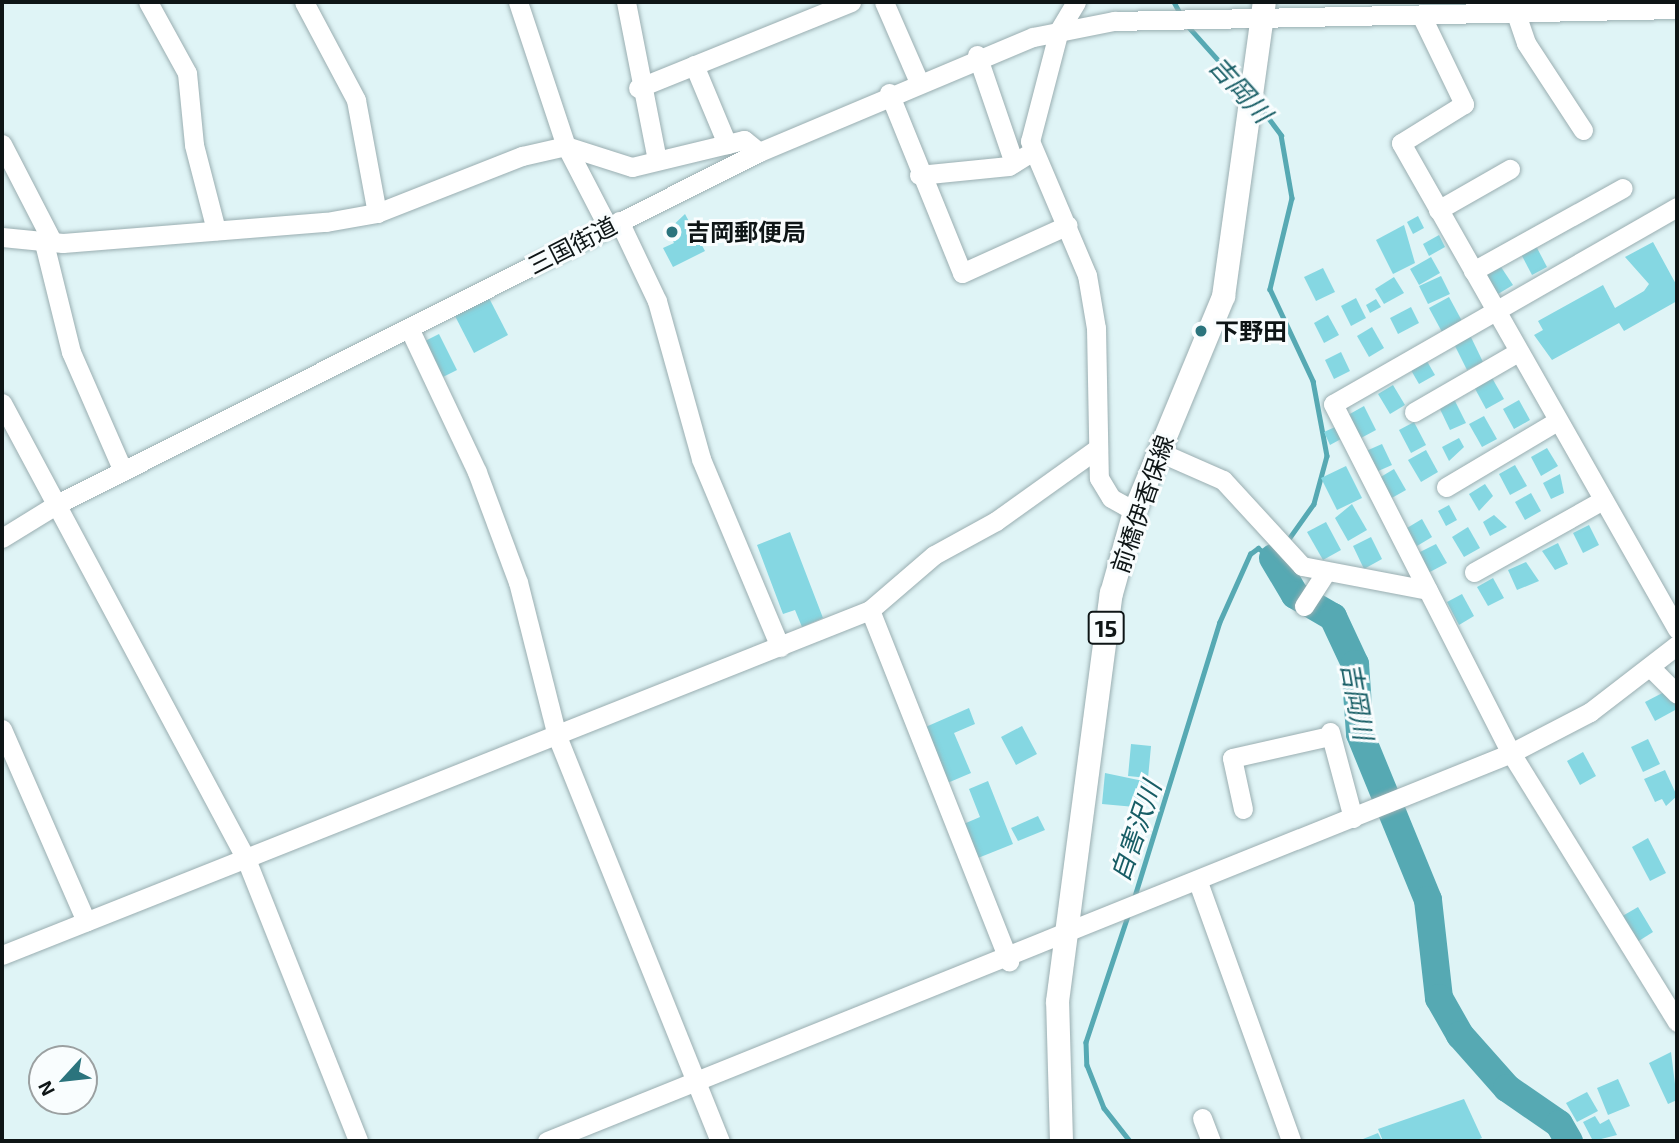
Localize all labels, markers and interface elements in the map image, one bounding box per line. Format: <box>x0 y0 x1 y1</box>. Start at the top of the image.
water label: 吉岡川 <box>1203 50 1279 128</box>
street label: 三国街道 <box>523 210 621 280</box>
place label: 吉岡郵便局 <box>686 218 806 246</box>
marker: 吉岡郵便局 <box>664 224 680 240</box>
place label: 下野田 <box>1215 317 1287 345</box>
marker: 下野田 <box>1193 323 1209 339</box>
street label: 前橋伊香保線 <box>1105 431 1179 577</box>
road number: 15 <box>1087 608 1125 648</box>
water label: 吉岡川 <box>1336 660 1380 742</box>
water label: 自害沢川 <box>1103 777 1167 885</box>
north arrow <box>28 1045 98 1115</box>
text: N <box>32 1078 59 1100</box>

